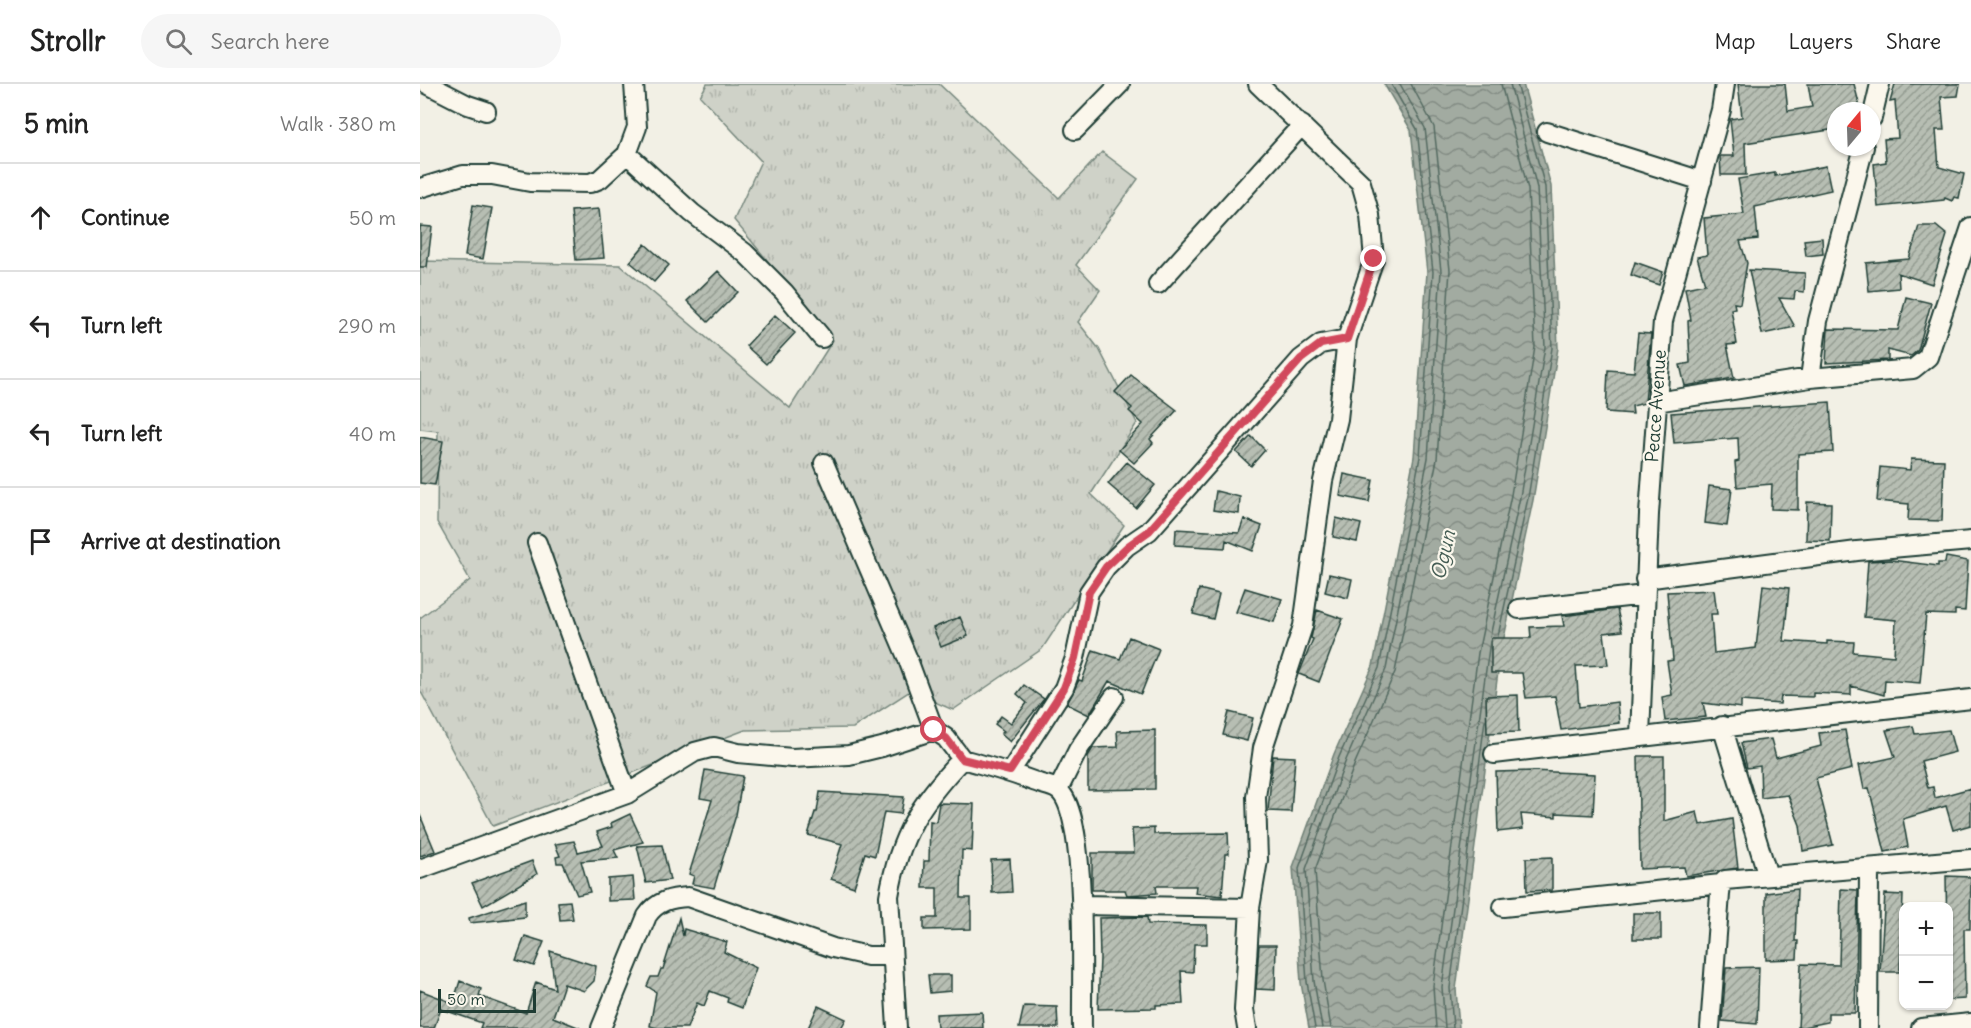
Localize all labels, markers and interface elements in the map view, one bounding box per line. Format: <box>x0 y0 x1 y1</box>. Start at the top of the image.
search box <box>141 14 561 68</box>
text: Strollr <box>30 23 105 59</box>
icon: search <box>162 25 195 58</box>
text: Search here <box>210 27 330 55</box>
text: Map <box>1715 28 1755 55</box>
text: Layers <box>1788 28 1853 55</box>
text: Share <box>1886 28 1941 55</box>
north arrow <box>1827 102 1881 156</box>
text: 5 min <box>24 107 89 140</box>
text: Walk · 380 m <box>280 111 396 136</box>
icon: ahead <box>24 201 57 234</box>
text: Continue <box>81 203 170 231</box>
text: 50 m <box>349 205 396 230</box>
route end <box>1360 245 1386 271</box>
icon: left <box>24 309 57 342</box>
text: Turn left <box>81 311 162 339</box>
text: 290 m <box>338 313 396 338</box>
street label: Peace Avenue <box>1640 349 1671 463</box>
icon: left <box>24 417 57 450</box>
text: Turn left <box>81 419 162 447</box>
text: 40 m <box>349 421 396 446</box>
icon: arrive <box>24 525 57 558</box>
text: Arrive at destination <box>81 527 281 555</box>
water label: Ogun <box>1425 527 1460 582</box>
route start <box>920 716 946 742</box>
map controls <box>1899 902 1953 1010</box>
button: + <box>1899 902 1953 956</box>
button: − <box>1899 956 1953 1010</box>
scale bar <box>438 986 536 1014</box>
text: 50 m <box>447 989 485 1009</box>

